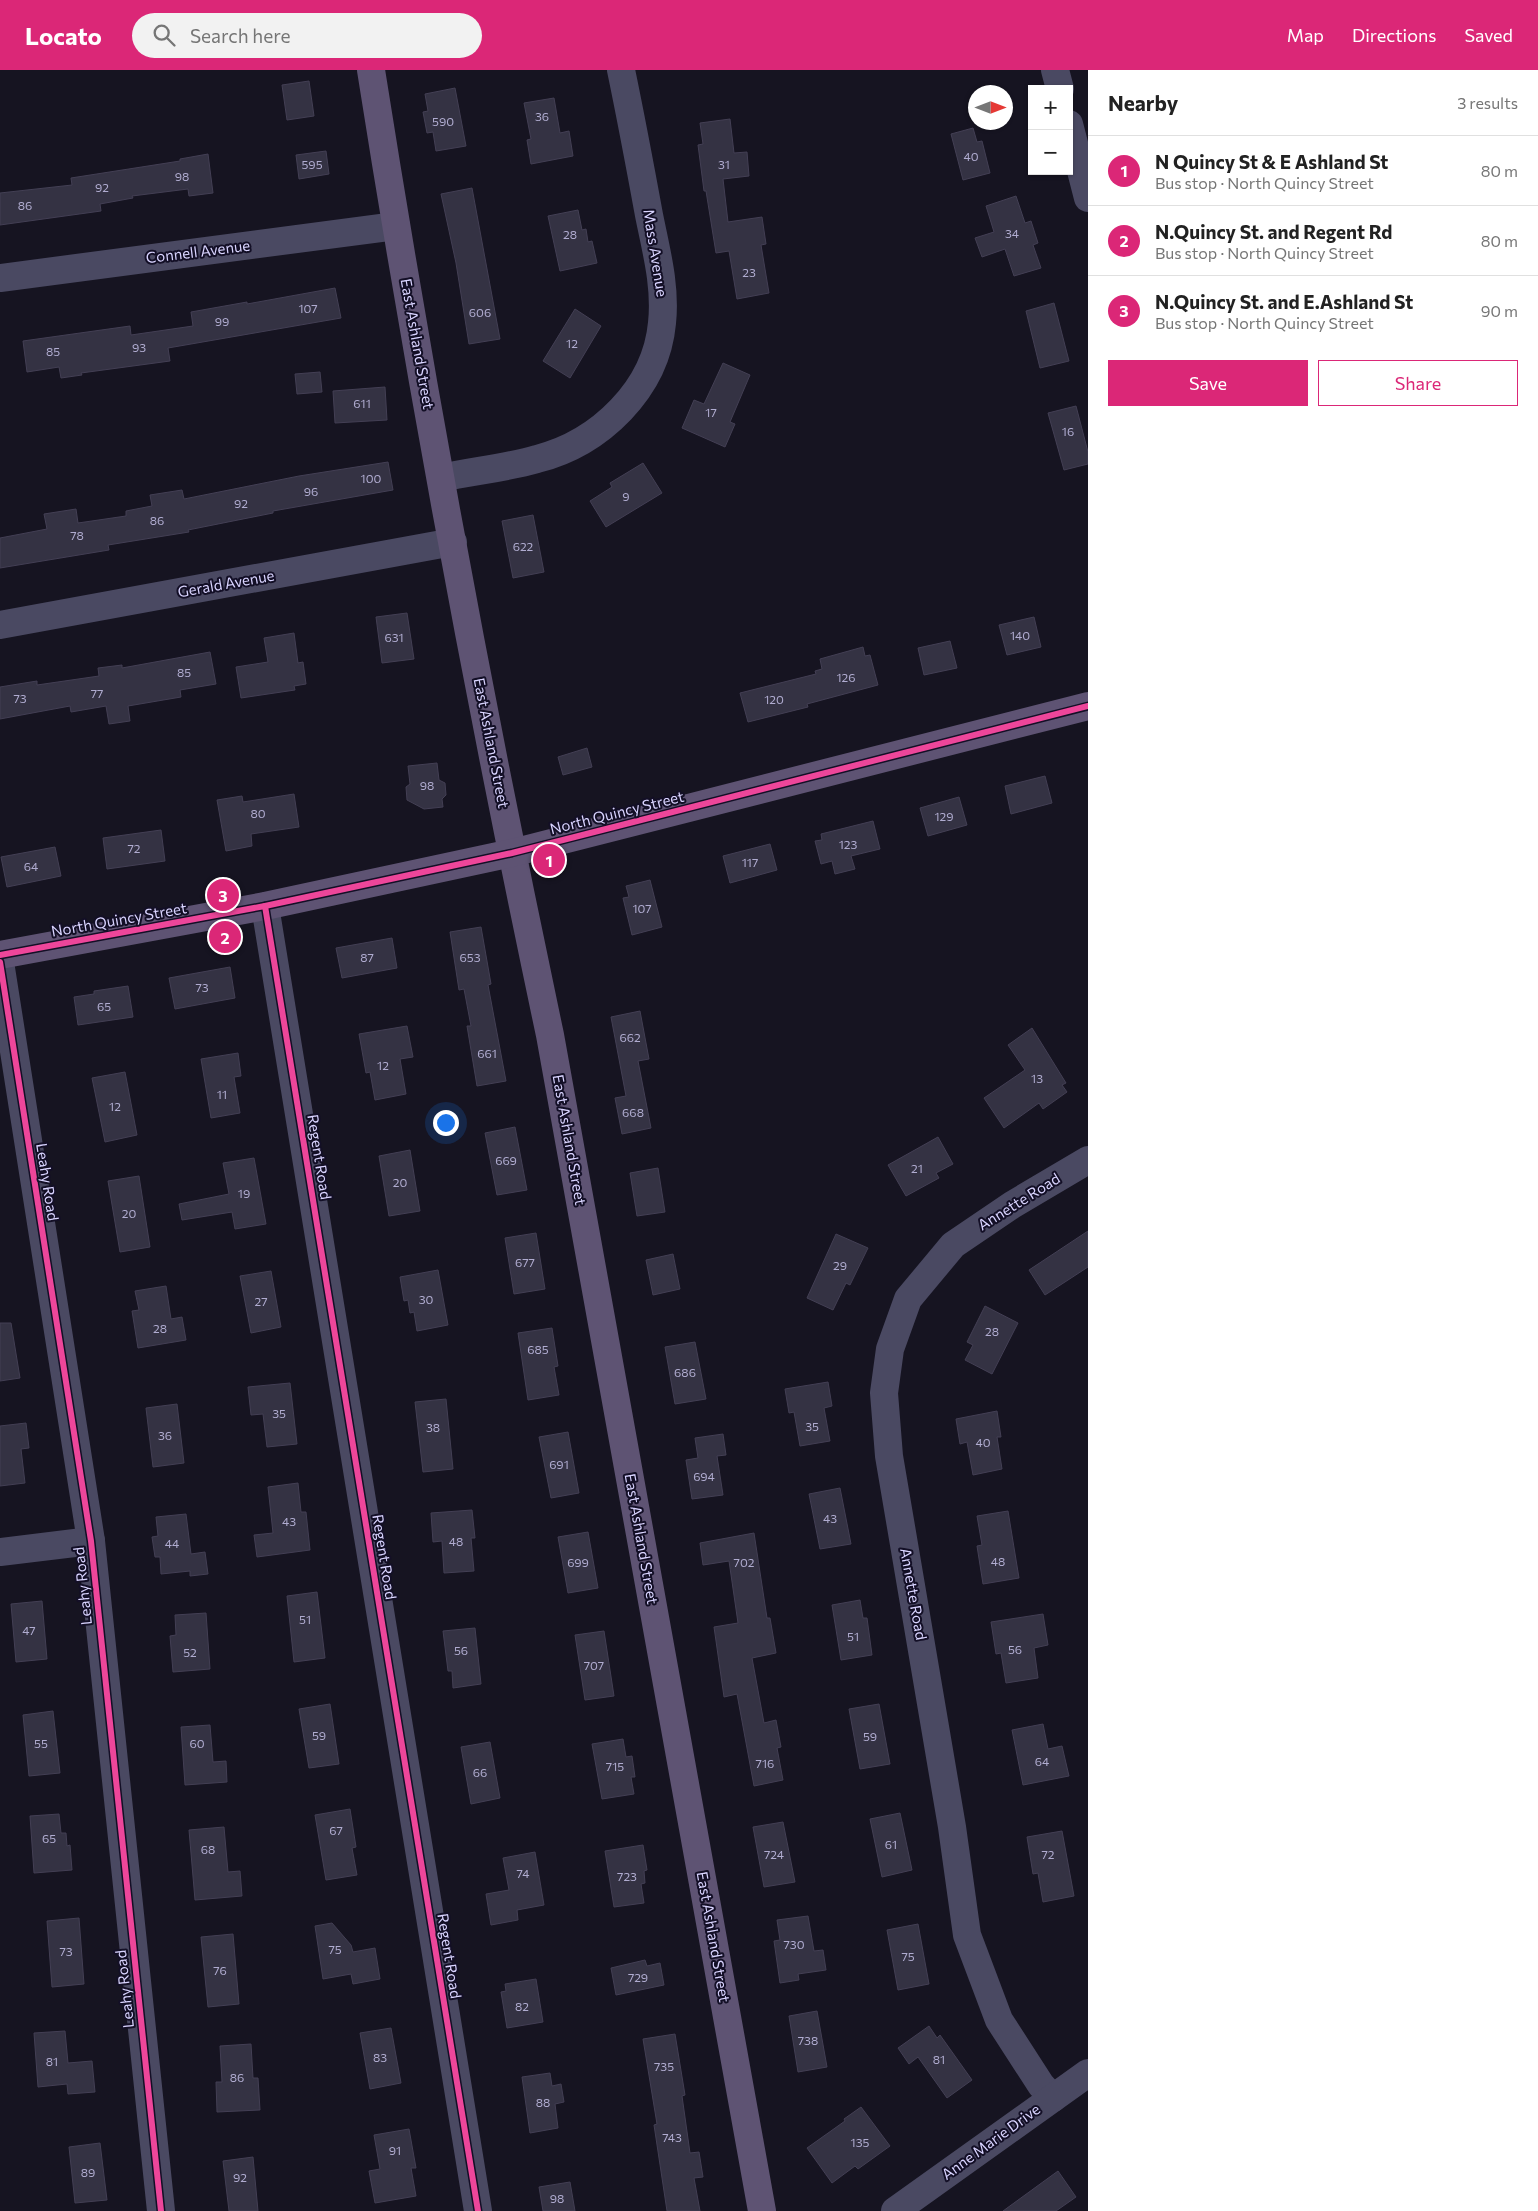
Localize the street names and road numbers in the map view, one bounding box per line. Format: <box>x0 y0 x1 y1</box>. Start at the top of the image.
street label: Mass Avenue <box>640 208 672 298</box>
street label: Connell Avenue <box>145 236 251 266</box>
street label: East Ashland Street <box>398 277 438 411</box>
street label: Gerald Avenue <box>176 566 276 600</box>
street label: East Ashland Street <box>471 676 513 810</box>
street label: North Quincy Street <box>548 787 686 837</box>
street label: North Quincy Street <box>50 898 188 940</box>
street label: East Ashland Street <box>550 1073 590 1207</box>
street label: Regent Road <box>304 1113 336 1201</box>
street label: Leahy Road <box>33 1142 63 1222</box>
street label: Annette Road <box>974 1169 1063 1234</box>
street label: East Ashland Street <box>622 1472 662 1606</box>
street label: Regent Road <box>369 1513 401 1601</box>
street label: Leahy Road <box>69 1546 95 1626</box>
street label: Annette Road <box>897 1546 931 1641</box>
street label: East Ashland Street <box>694 1870 734 2004</box>
street label: Regent Road <box>434 1912 466 2000</box>
street label: Leahy Road <box>111 1949 137 2029</box>
street label: Anne Marie Drive <box>938 2099 1043 2183</box>

